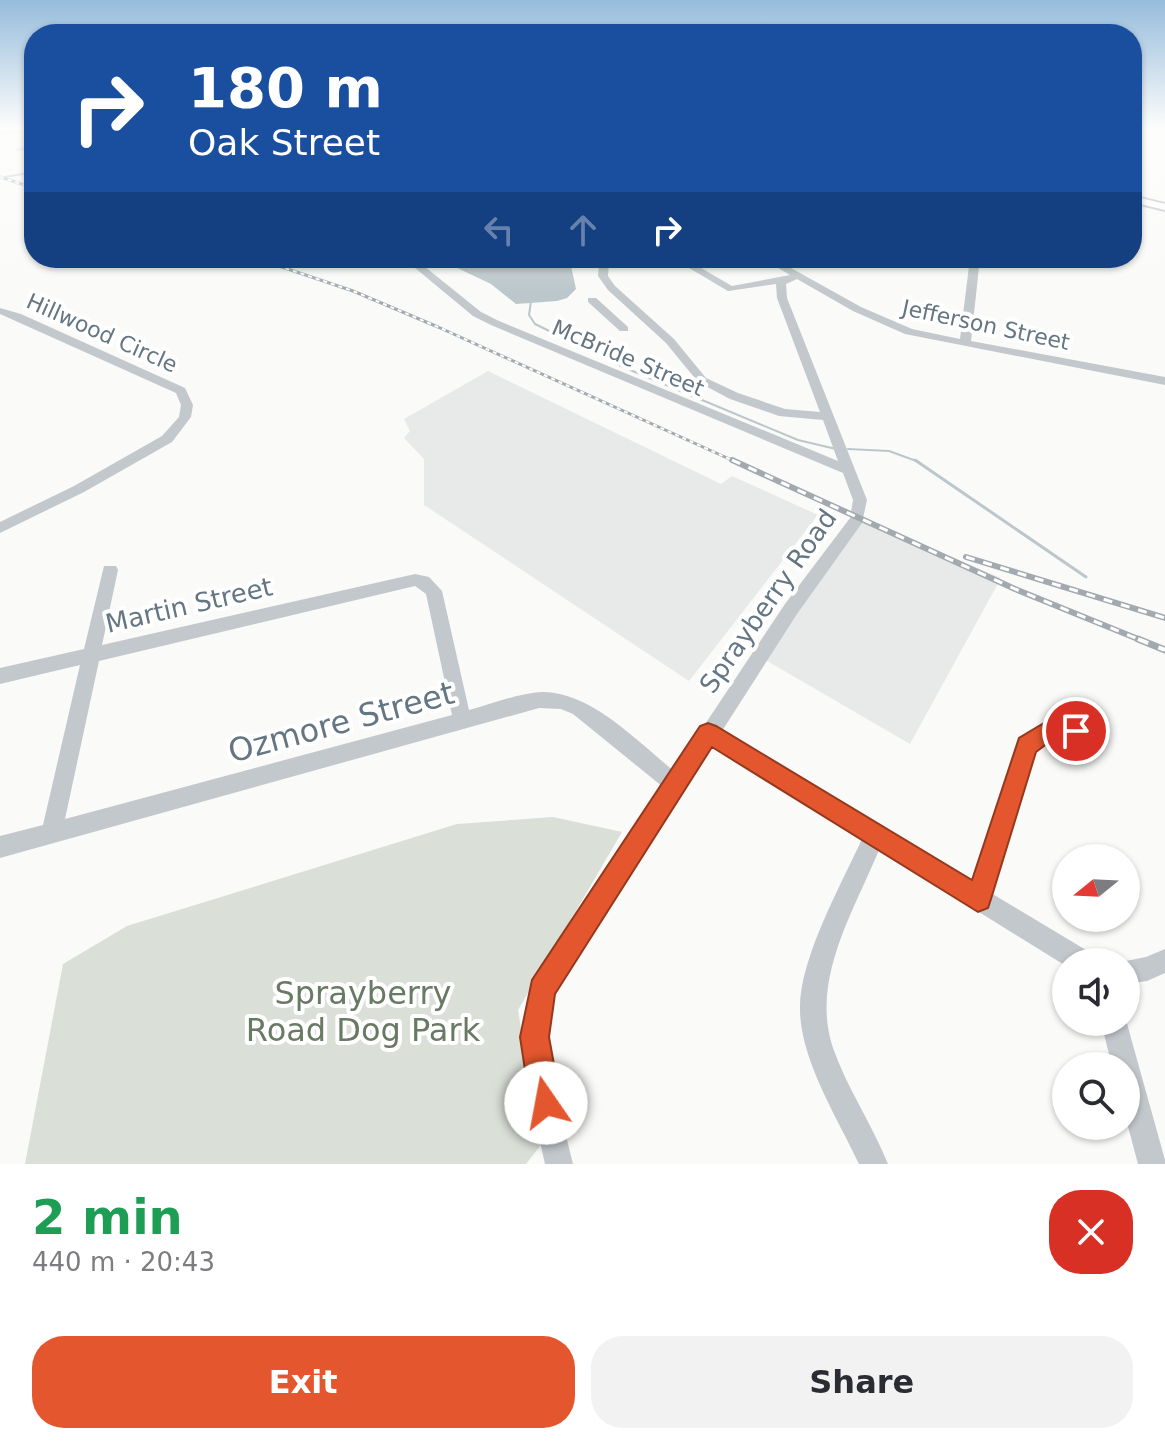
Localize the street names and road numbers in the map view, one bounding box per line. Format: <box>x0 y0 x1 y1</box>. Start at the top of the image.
street label: Hillwood Circle <box>23 289 181 377</box>
street label: Jefferson Street <box>898 295 1072 355</box>
street label: McBride Street <box>548 315 708 401</box>
street label: Sprayberry Road <box>693 503 843 699</box>
street label: Martin Street <box>103 571 275 639</box>
street label: Ozmore Street <box>224 674 458 770</box>

